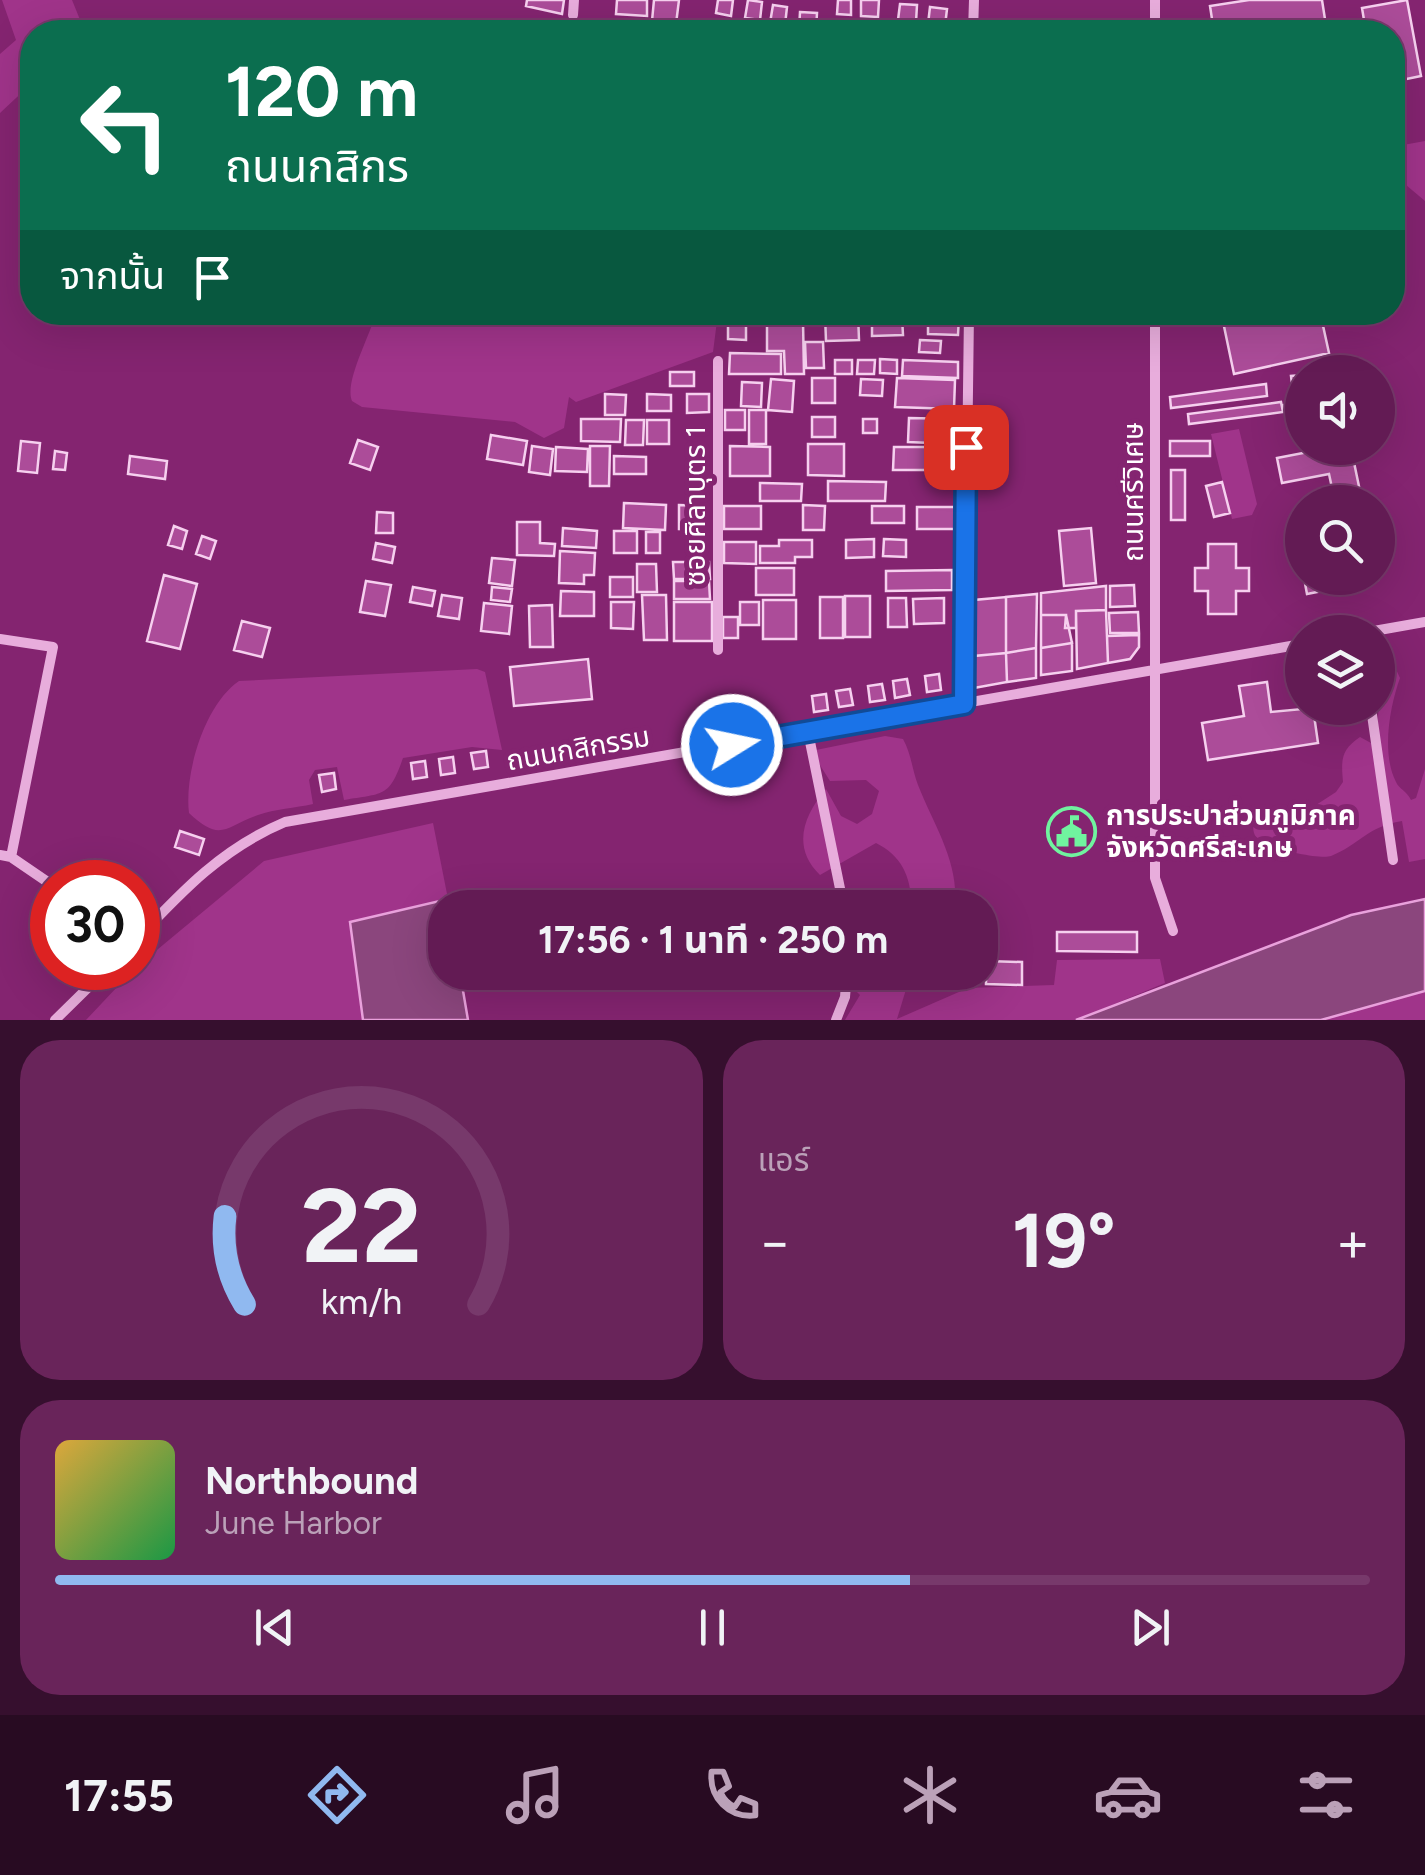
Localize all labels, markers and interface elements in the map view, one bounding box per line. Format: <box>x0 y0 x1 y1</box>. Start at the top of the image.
text: 120 m <box>225 49 418 134</box>
icon: left <box>60 60 190 190</box>
text: ถนนกสิกร <box>225 139 409 193</box>
icon: arrive <box>185 250 240 305</box>
text: จากนั้น <box>60 253 165 299</box>
map controls <box>1285 355 1395 725</box>
button: sound <box>1285 355 1395 465</box>
pin <box>924 405 1009 490</box>
icon: arrive <box>939 420 994 475</box>
street label: ถนนศรีวิเศษ <box>1116 422 1150 562</box>
street label: ซอยศิลาบุตร 1 <box>678 426 712 586</box>
button: search <box>1285 485 1395 595</box>
button: layers <box>1285 615 1395 725</box>
position arrow <box>680 693 784 797</box>
street label: ถนนกสิกรรม <box>503 719 653 777</box>
place label: การประปาส่วนภูมิภาค จังหวัดศรีสะเกษ <box>1106 798 1356 864</box>
public building icon: การประปาส่วนภูมิภาค จังหวัดศรีสะเกษ <box>1045 805 1097 857</box>
speed limit sign: 30 <box>30 860 160 990</box>
text: 17:56 · 1 นาที · 250 m <box>538 917 888 963</box>
text: แอร์ <box>758 1141 809 1179</box>
text: 22 <box>301 1163 421 1288</box>
text: 19° <box>1012 1196 1116 1286</box>
text: − <box>758 1209 792 1275</box>
text: + <box>1336 1209 1370 1275</box>
text: km/h <box>320 1280 402 1323</box>
text: Northbound <box>205 1458 418 1504</box>
text: June Harbor <box>205 1504 382 1542</box>
icon: previous <box>247 1600 302 1655</box>
icon: pause <box>685 1600 740 1655</box>
icon: next <box>1123 1600 1178 1655</box>
icon: directions <box>302 1760 372 1830</box>
icon: music <box>500 1760 570 1830</box>
icon: phone <box>697 1760 767 1830</box>
icon: climate <box>895 1760 965 1830</box>
icon: car <box>1093 1760 1163 1830</box>
icon: filters <box>1291 1760 1361 1830</box>
text: 17:55 <box>64 1768 174 1822</box>

